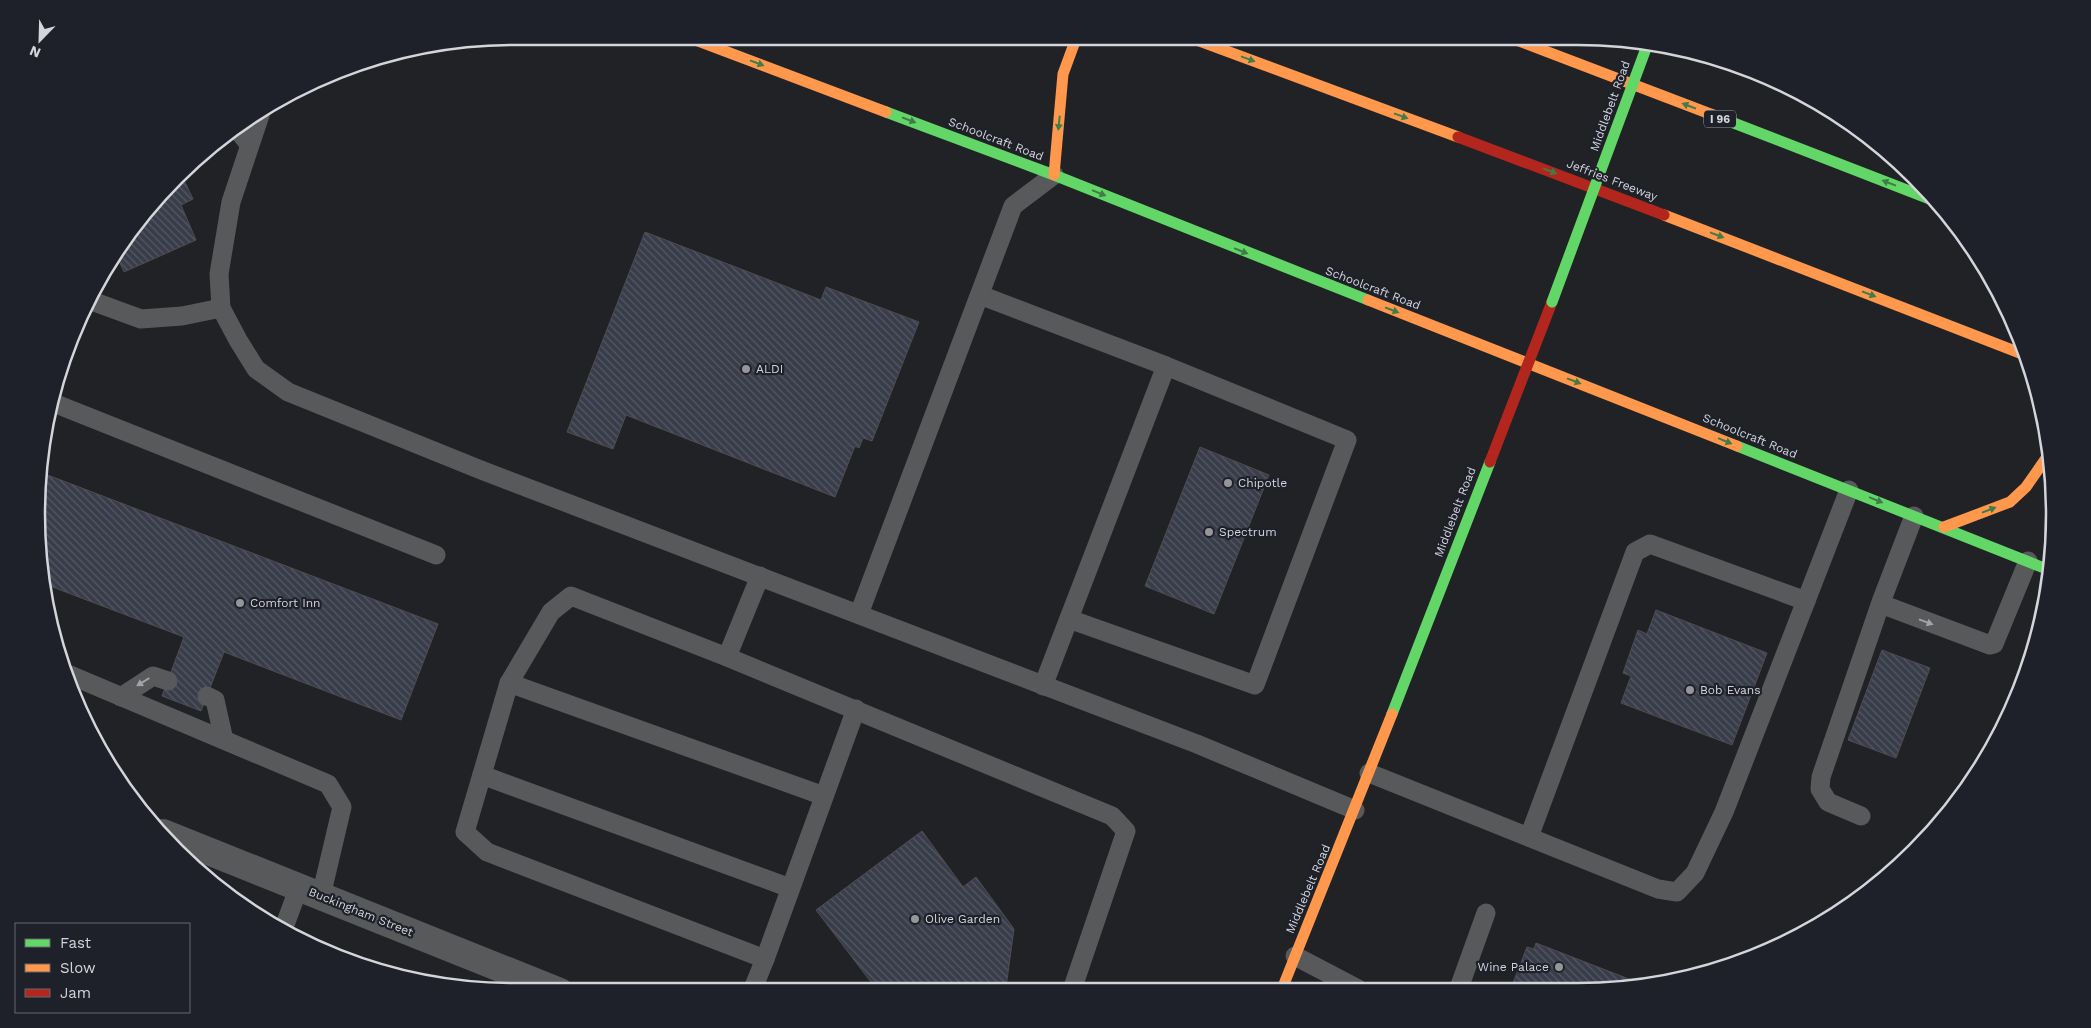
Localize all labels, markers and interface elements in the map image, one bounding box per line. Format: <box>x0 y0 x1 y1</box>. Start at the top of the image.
north arrow <box>15 15 65 65</box>
text: N <box>27 43 43 61</box>
one-way arrow <box>1241 56 1256 63</box>
one-way arrow <box>750 59 765 67</box>
street label: Middlebelt Road <box>1587 59 1633 153</box>
one-way arrow <box>1681 102 1696 110</box>
road number: I 96 <box>1704 110 1736 128</box>
one-way arrow <box>1394 112 1408 120</box>
street label: Schoolcraft Road <box>947 114 1045 164</box>
one-way arrow <box>1055 115 1063 131</box>
one-way arrow <box>902 117 916 125</box>
street label: Jeffries Freeway <box>1565 156 1660 204</box>
one-way arrow <box>1543 168 1558 176</box>
one-way arrow <box>1882 179 1897 186</box>
one-way arrow <box>1092 190 1106 198</box>
one-way arrow <box>1710 232 1725 239</box>
one-way arrow <box>1234 247 1249 255</box>
street label: Schoolcraft Road <box>1324 263 1422 313</box>
one-way arrow <box>1862 290 1877 298</box>
one-way arrow <box>1385 307 1399 315</box>
place label: ALDI <box>756 362 783 376</box>
marker: ALDI <box>740 363 752 375</box>
one-way arrow <box>1567 377 1582 385</box>
street label: Schoolcraft Road <box>1701 411 1799 461</box>
one-way arrow <box>1718 437 1733 445</box>
street label: Middlebelt Road <box>1431 465 1479 559</box>
place label: Chipotle <box>1238 476 1287 490</box>
marker: Chipotle <box>1222 477 1234 489</box>
one-way arrow <box>1869 497 1883 505</box>
one-way arrow <box>1982 506 1997 514</box>
place label: Spectrum <box>1219 525 1277 539</box>
marker: Spectrum <box>1203 526 1215 538</box>
place label: Comfort Inn <box>250 596 321 610</box>
marker: Comfort Inn <box>234 597 246 609</box>
one-way arrow <box>1919 619 1934 626</box>
one-way arrow <box>137 677 150 687</box>
place label: Bob Evans <box>1700 683 1761 697</box>
marker: Bob Evans <box>1684 684 1696 696</box>
street label: Middlebelt Road <box>1283 842 1333 936</box>
street label: Buckingham Street <box>307 885 415 939</box>
place label: Olive Garden <box>925 912 1000 926</box>
marker: Olive Garden <box>909 913 921 925</box>
legend <box>15 923 190 1013</box>
text: Fast <box>60 934 92 952</box>
text: Slow <box>60 959 96 977</box>
place label: Wine Palace <box>1478 960 1549 974</box>
marker: Wine Palace <box>1553 961 1565 973</box>
text: Jam <box>60 984 91 1002</box>

